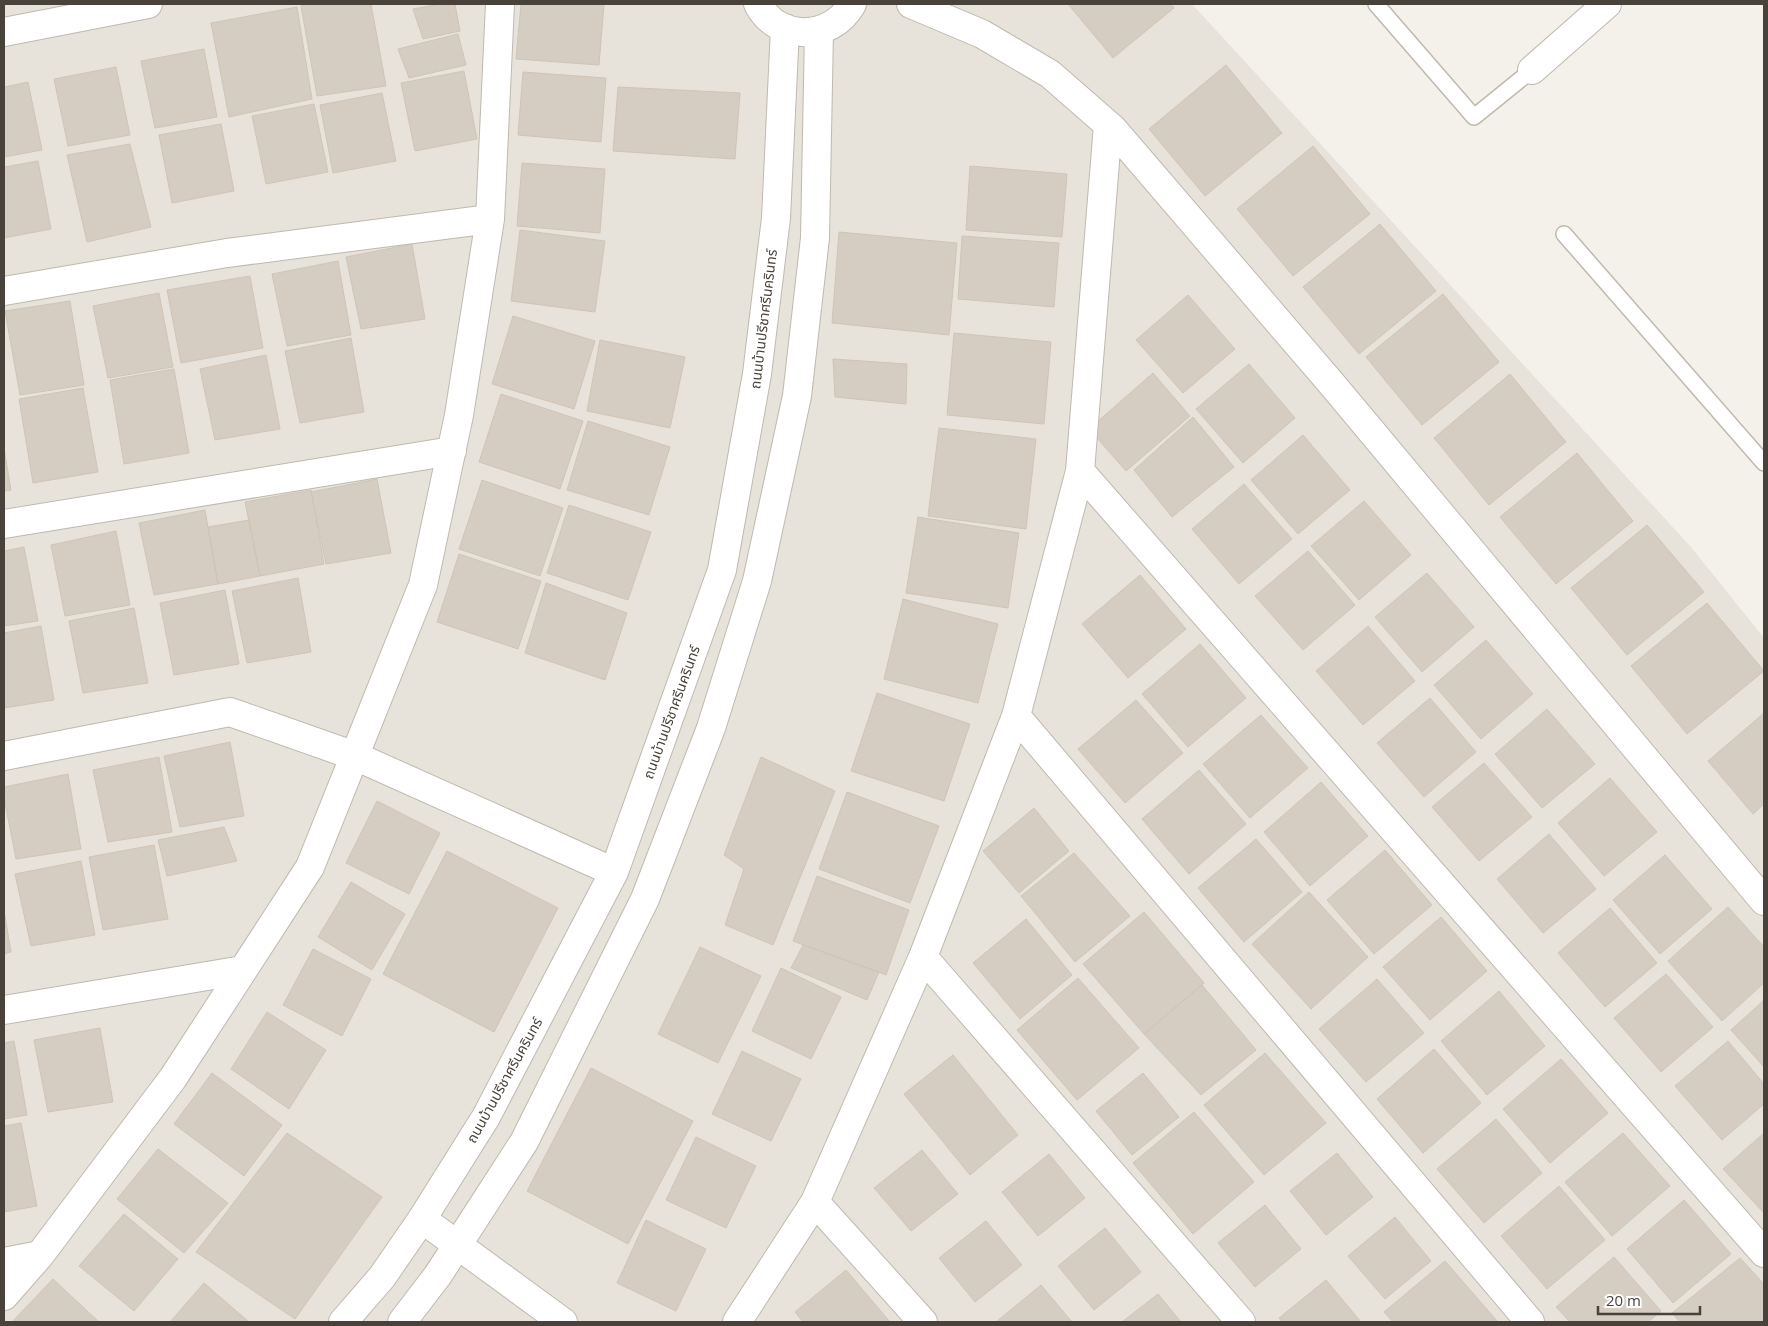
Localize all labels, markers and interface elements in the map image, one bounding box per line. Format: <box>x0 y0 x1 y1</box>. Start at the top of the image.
street label: ถนนบ้านปรีชาศรีนครินทร์ <box>745 247 781 390</box>
street label: ถนนบ้านปรีชาศรีนครินทร์ <box>638 642 704 781</box>
street label: ถนนบ้านปรีชาศรีนครินทร์ <box>462 1013 547 1146</box>
scale bar <box>1598 1284 1700 1316</box>
text: 20 m <box>1606 1290 1641 1310</box>

